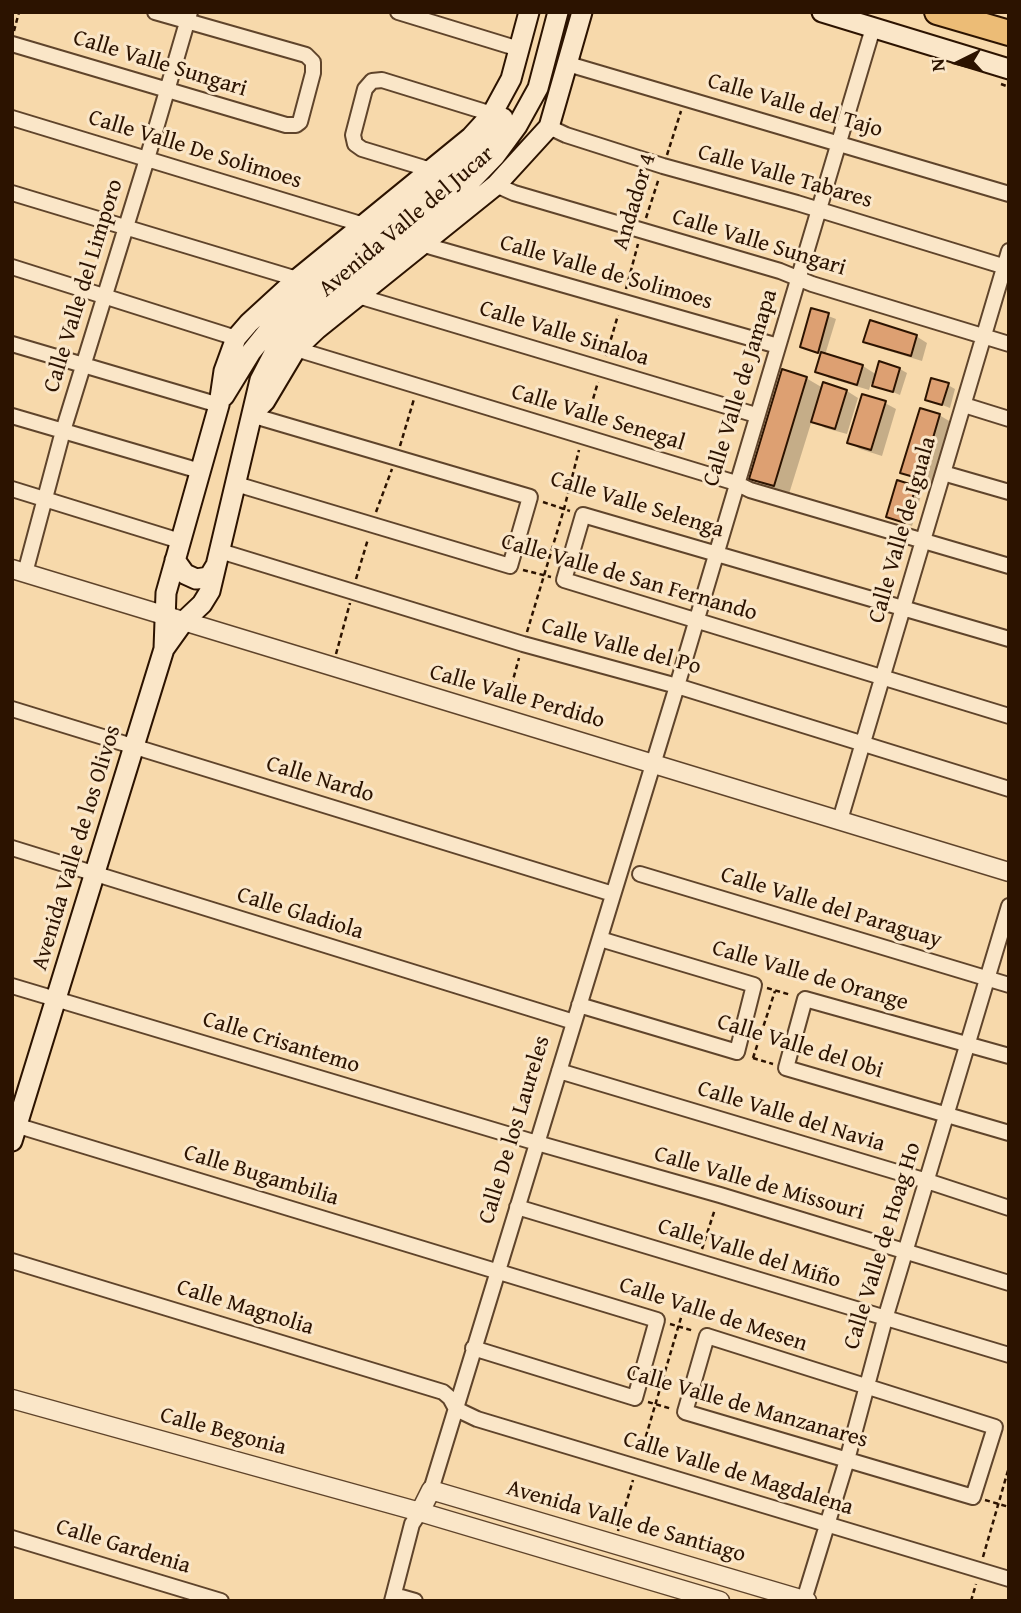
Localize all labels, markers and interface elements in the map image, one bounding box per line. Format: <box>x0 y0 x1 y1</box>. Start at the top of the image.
street label: Calle Valle Sungari <box>70 24 250 104</box>
north arrow <box>923 28 993 98</box>
text: N <box>923 57 952 73</box>
street label: Calle Valle del Tajo <box>704 68 886 144</box>
street label: Calle Valle De Solimoes <box>85 104 305 196</box>
street label: Calle Valle Tabares <box>695 139 875 215</box>
street label: Avenida Valle del Jucar <box>314 141 500 303</box>
street label: Andador 4 <box>607 150 663 254</box>
street label: Calle Valle del Limporo <box>38 176 130 396</box>
street label: Calle Valle Sungari <box>669 203 849 283</box>
street label: Calle Valle de Solimoes <box>496 229 716 317</box>
street label: Calle Valle de Jamapa <box>698 286 784 490</box>
street label: Calle Valle Sinaloa <box>476 295 652 373</box>
street label: Calle Valle Senegal <box>508 378 688 458</box>
street label: Calle Valle de Iguala <box>863 434 943 626</box>
street label: Calle Valle Selenga <box>547 465 727 545</box>
street label: Calle Valle de San Fernando <box>498 528 760 628</box>
street label: Calle Valle del Po <box>538 612 704 682</box>
street label: Calle Valle Perdido <box>426 659 608 735</box>
street label: Avenida Valle de los Olivos <box>27 722 127 974</box>
street label: Calle Nardo <box>263 751 377 809</box>
street label: Calle Valle del Paraguay <box>717 861 945 955</box>
street label: Calle Gladiola <box>233 882 367 946</box>
street label: Calle Valle de Orange <box>709 935 911 1017</box>
street label: Calle Crisantemo <box>199 1006 363 1080</box>
street label: Calle Valle del Obi <box>714 1009 886 1085</box>
street label: Calle De los Laureles <box>473 1033 557 1227</box>
street label: Calle Valle del Navia <box>694 1075 888 1159</box>
street label: Calle Bugambilia <box>180 1139 342 1213</box>
street label: Calle Valle de Hoag Ho <box>838 1139 928 1353</box>
street label: Calle Valle de Missouri <box>651 1141 867 1227</box>
street label: Calle Valle del Miño <box>654 1213 844 1295</box>
street label: Calle Valle de Mesen <box>615 1272 811 1358</box>
street label: Calle Magnolia <box>173 1274 317 1342</box>
street label: Calle Valle de Manzanares <box>623 1359 871 1455</box>
street label: Calle Begonia <box>157 1402 289 1462</box>
street label: Calle Valle de Magdalena <box>620 1426 856 1522</box>
street label: Avenida Valle de Santiago <box>503 1475 749 1569</box>
street label: Calle Gardenia <box>52 1513 194 1581</box>

